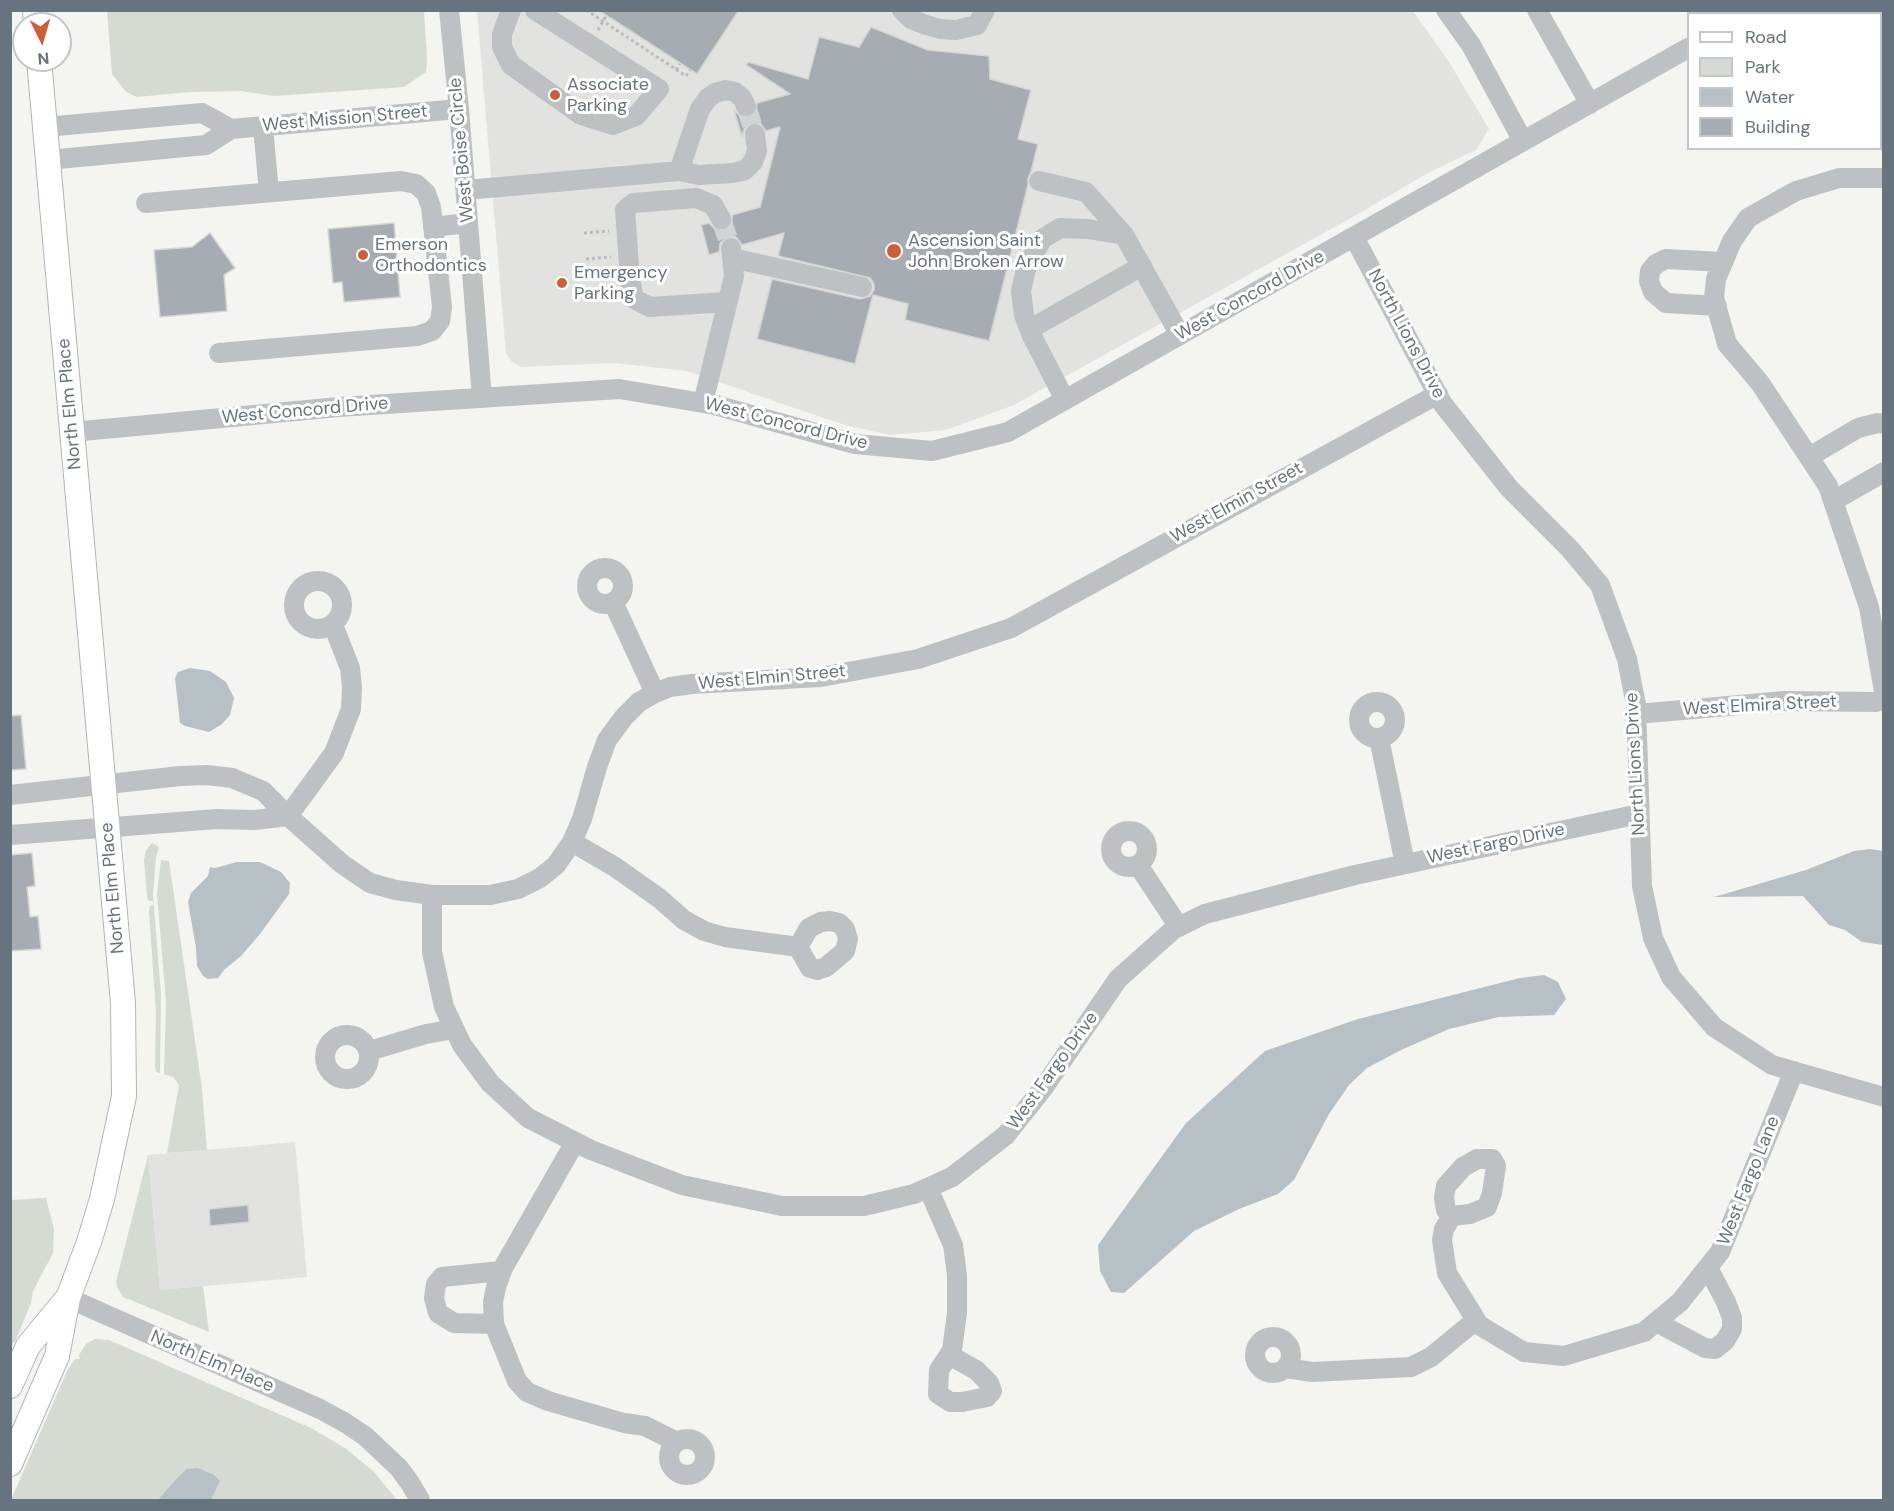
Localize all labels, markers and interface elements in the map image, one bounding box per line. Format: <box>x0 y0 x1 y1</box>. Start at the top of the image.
north arrow <box>12 12 72 72</box>
legend <box>1687 12 1882 150</box>
text: Road <box>1745 25 1787 49</box>
text: N <box>37 47 50 69</box>
text: Park <box>1745 55 1781 79</box>
place label: Associate Parking <box>567 74 649 116</box>
street label: West Boise Circle <box>445 77 479 223</box>
text: Water <box>1745 85 1795 109</box>
marker: Associate Parking <box>548 88 562 102</box>
street label: West Mission Street <box>261 101 429 137</box>
text: Building <box>1745 115 1810 139</box>
place label: Ascension Saint John Broken Arrow <box>908 230 1064 272</box>
place label: Emerson Orthodontics <box>375 234 487 276</box>
marker: Ascension Saint John Broken Arrow <box>885 242 903 260</box>
street label: West Concord Drive <box>1172 246 1328 346</box>
marker: Emerson Orthodontics <box>356 248 370 262</box>
place label: Emergency Parking <box>574 262 667 304</box>
street label: North Lions Drive <box>1363 266 1449 402</box>
marker: Emergency Parking <box>555 276 569 290</box>
street label: North Elm Place <box>54 337 86 471</box>
street label: West Concord Drive <box>221 393 389 429</box>
street label: West Concord Drive <box>702 393 870 455</box>
street label: West Elmin Street <box>1167 458 1307 548</box>
street label: West Elmin Street <box>697 661 847 695</box>
street label: West Elmira Street <box>1683 691 1837 721</box>
street label: North Lions Drive <box>1621 692 1651 836</box>
street label: West Fargo Drive <box>1425 819 1567 869</box>
street label: North Elm Place <box>97 821 129 955</box>
street label: West Fargo Drive <box>1003 1008 1103 1134</box>
street label: West Fargo Lane <box>1713 1113 1785 1249</box>
street label: North Elm Place <box>147 1326 277 1398</box>

